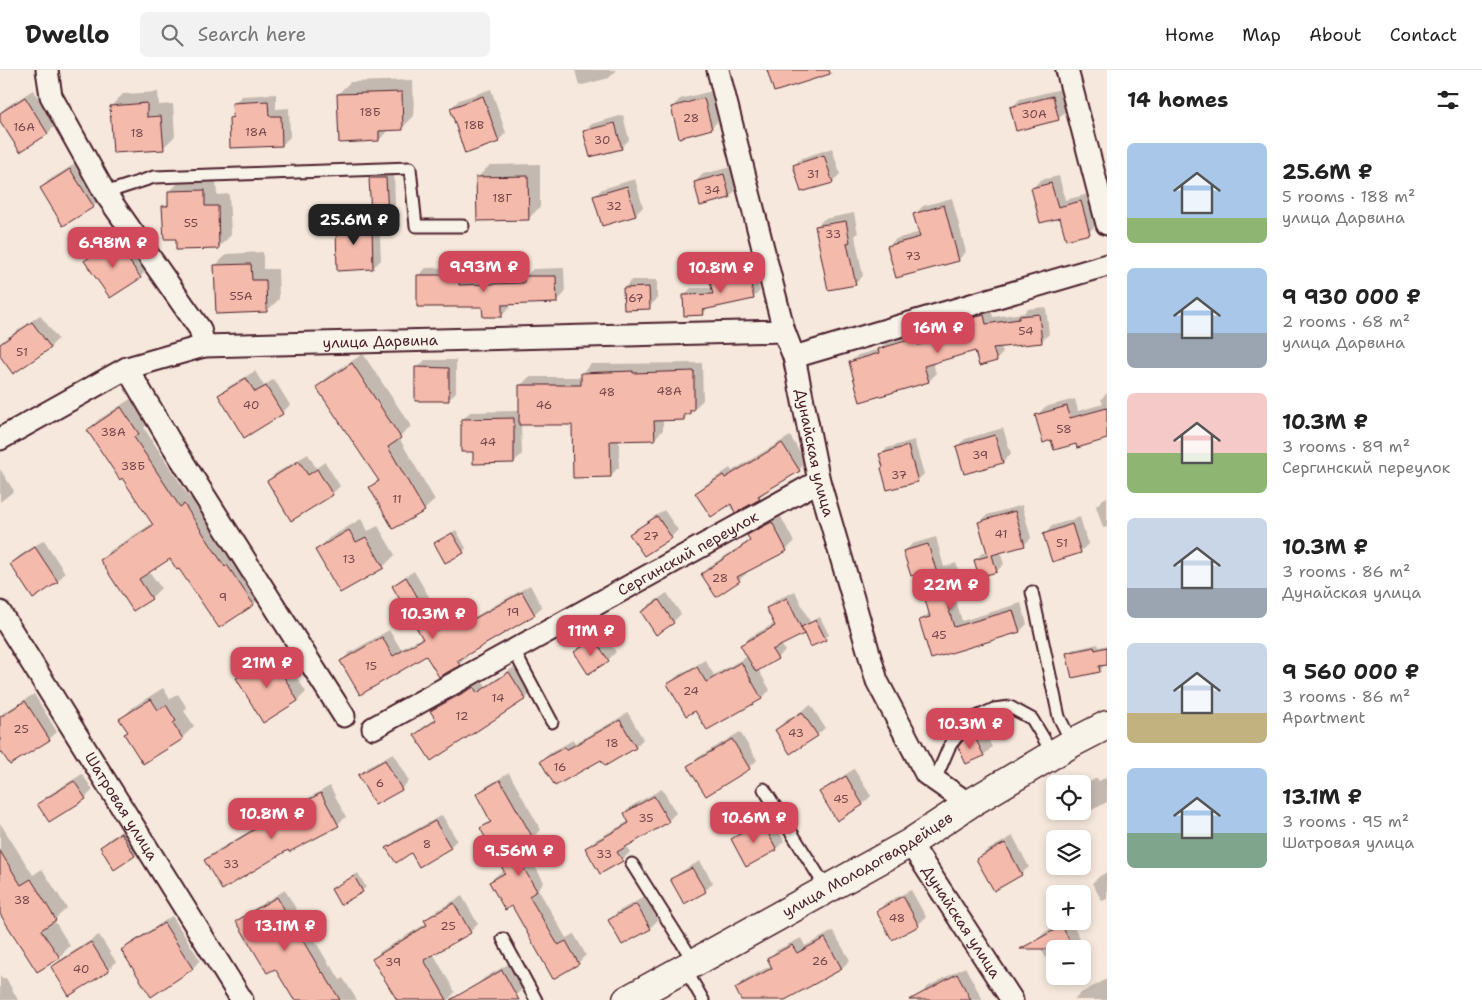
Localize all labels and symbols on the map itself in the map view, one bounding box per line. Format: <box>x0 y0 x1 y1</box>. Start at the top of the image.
house number: 18Б <box>359 104 381 120</box>
house number: 30А <box>1021 106 1047 122</box>
house number: 28 <box>683 110 699 126</box>
house number: 18В <box>464 117 484 133</box>
house number: 16А <box>13 119 35 135</box>
house number: 18А <box>245 124 267 140</box>
house number: 18 <box>130 125 144 141</box>
house number: 30 <box>594 132 610 148</box>
house number: 31 <box>807 166 819 182</box>
house number: 34 <box>704 182 720 198</box>
house number: 18Г <box>492 190 512 206</box>
house number: 32 <box>606 198 622 214</box>
pin: 25.6M ₽ <box>308 204 400 246</box>
house number: 55 <box>184 215 198 231</box>
pin: 6.98M ₽ <box>67 226 159 269</box>
house number: 33 <box>825 226 841 242</box>
house number: 73 <box>905 248 921 264</box>
pin: 9.93M ₽ <box>438 250 530 293</box>
pin: 10.8M ₽ <box>675 252 767 294</box>
house number: 55А <box>229 288 253 304</box>
house number: 67 <box>628 290 644 306</box>
pin: 16M ₽ <box>903 312 973 354</box>
house number: 54 <box>1018 323 1034 339</box>
street label: улица Дарвина <box>322 330 439 353</box>
house number: 51 <box>16 344 28 360</box>
house number: 48А <box>656 383 682 399</box>
house number: 48 <box>599 384 615 400</box>
street label: Дунайская улица <box>791 387 839 520</box>
house number: 40 <box>243 397 259 413</box>
house number: 46 <box>536 397 552 413</box>
house number: 58 <box>1056 421 1072 437</box>
house number: 38А <box>100 424 126 440</box>
house number: 44 <box>480 434 496 450</box>
house number: 39 <box>972 447 988 463</box>
house number: 38Б <box>121 458 145 474</box>
house number: 37 <box>891 467 907 483</box>
house number: 11 <box>392 491 402 507</box>
street label: Сергинский переулок <box>614 507 762 601</box>
house number: 41 <box>995 526 1007 542</box>
house number: 27 <box>643 528 659 544</box>
house number: 51 <box>1056 535 1068 551</box>
house number: 13 <box>343 551 355 567</box>
pin: 22M ₽ <box>916 568 986 611</box>
house number: 28 <box>712 570 728 586</box>
house number: 9 <box>219 589 227 605</box>
pin: 10.3M ₽ <box>387 598 479 640</box>
house number: 19 <box>507 604 519 620</box>
pin: 11M ₽ <box>556 614 626 657</box>
house number: 45 <box>931 627 947 643</box>
pin: 21M ₽ <box>232 646 302 689</box>
house number: 15 <box>365 658 377 674</box>
house number: 24 <box>683 683 699 699</box>
house number: 14 <box>492 690 504 706</box>
house number: 12 <box>456 708 468 724</box>
pin: 10.3M ₽ <box>924 708 1016 750</box>
house number: 25 <box>13 721 29 737</box>
house number: 43 <box>788 725 804 741</box>
house number: 18 <box>605 735 619 751</box>
street label: Шатровая улица <box>80 748 163 865</box>
house number: 16 <box>553 759 567 775</box>
house number: 6 <box>376 775 384 791</box>
house number: 45 <box>833 791 849 807</box>
pin: 10.8M ₽ <box>226 798 318 840</box>
pin: 10.6M ₽ <box>708 802 800 844</box>
street label: улица Молодогвардейцев <box>779 807 957 922</box>
house number: 35 <box>638 810 654 826</box>
pin: 9.56M ₽ <box>473 834 565 877</box>
house number: 8 <box>423 836 431 852</box>
house number: 33 <box>596 846 612 862</box>
house number: 33 <box>223 856 239 872</box>
street label: Дунайская улица <box>917 862 1006 983</box>
house number: 38 <box>14 892 30 908</box>
pin: 13.1M ₽ <box>239 910 331 952</box>
house number: 48 <box>889 910 905 926</box>
house number: 25 <box>440 918 456 934</box>
house number: 26 <box>812 953 828 969</box>
house number: 39 <box>385 954 401 970</box>
house number: 40 <box>73 961 89 977</box>

